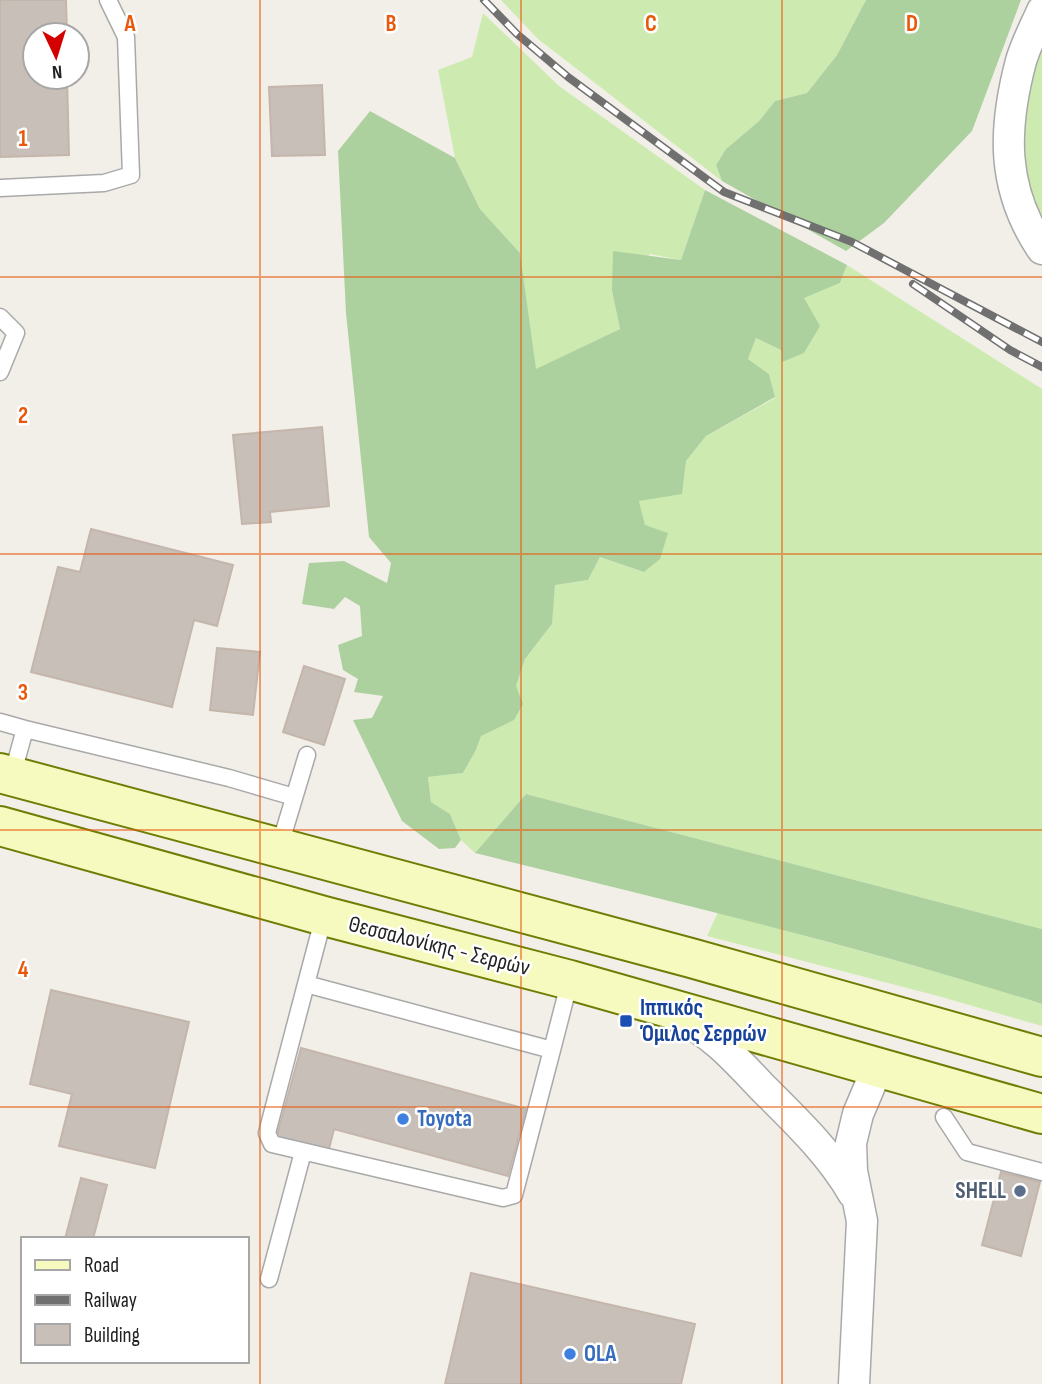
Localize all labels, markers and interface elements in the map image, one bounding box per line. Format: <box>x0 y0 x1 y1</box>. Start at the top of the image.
text: A <box>124 10 137 38</box>
text: B <box>386 10 397 38</box>
text: C <box>645 10 657 38</box>
text: D <box>906 10 918 38</box>
north arrow <box>21 21 91 91</box>
text: N <box>51 60 63 83</box>
text: 1 <box>18 125 28 153</box>
text: 2 <box>18 402 28 430</box>
text: 3 <box>18 679 28 707</box>
street label: Θεσσαλονίκης - Σερρών <box>345 910 533 982</box>
text: 4 <box>18 956 29 984</box>
place label: Ιππικός Όμιλος Σερρών <box>639 994 767 1048</box>
marker: Ιππικός Όμιλος Σερρών <box>618 1013 634 1029</box>
place label: Toyota <box>417 1105 472 1133</box>
marker: Toyota <box>395 1111 411 1127</box>
place label: SHELL <box>955 1177 1006 1205</box>
marker: SHELL <box>1012 1183 1028 1199</box>
legend <box>21 1237 248 1363</box>
text: Road <box>84 1253 119 1278</box>
text: Railway <box>84 1288 137 1313</box>
text: Building <box>84 1323 140 1348</box>
place label: OLA <box>584 1340 617 1368</box>
marker: OLA <box>562 1346 578 1362</box>

